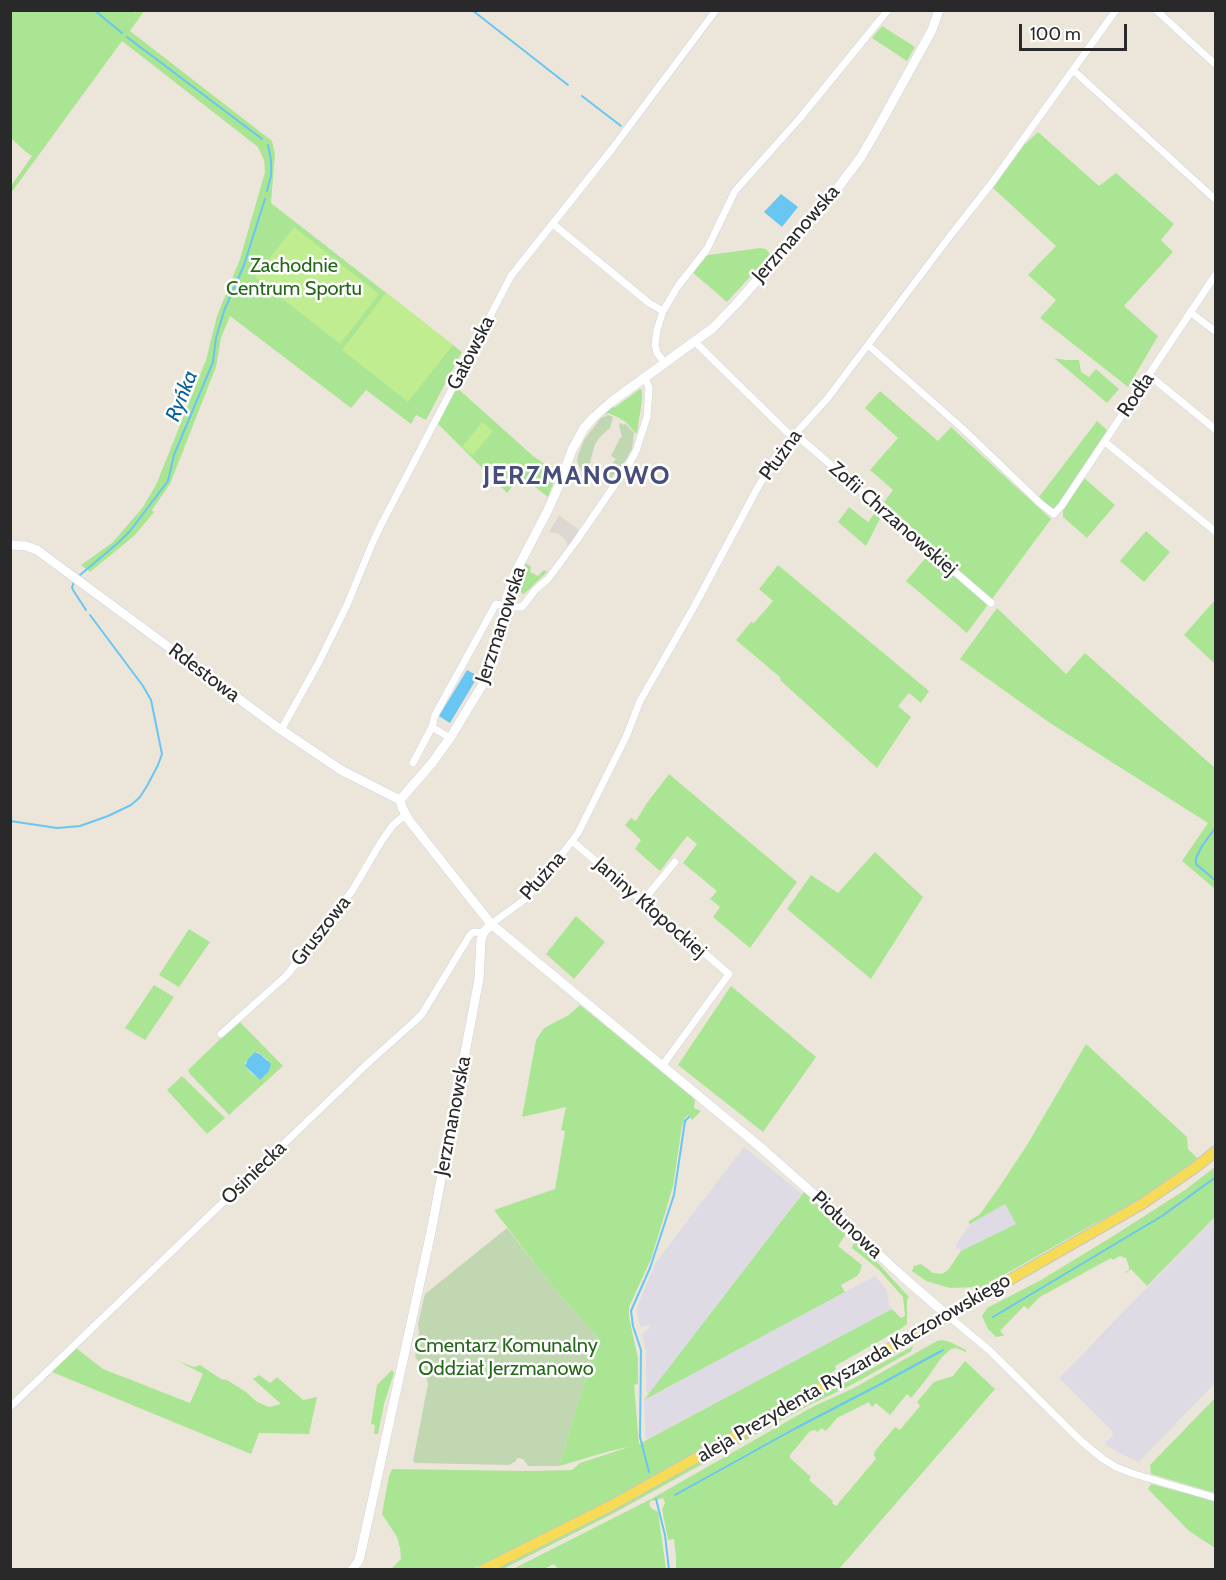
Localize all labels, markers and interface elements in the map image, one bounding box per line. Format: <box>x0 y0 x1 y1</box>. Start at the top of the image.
scale bar <box>1022 12 1130 50</box>
text: 100 m <box>1030 23 1081 45</box>
street label: Jerzmanowska <box>747 180 845 288</box>
park label: Zachodnie Centrum Sportu <box>226 254 362 301</box>
street label: Gałowska <box>442 312 500 394</box>
water label: Ryńka <box>160 367 204 425</box>
street label: Rodła <box>1113 368 1159 422</box>
street label: Płużna <box>755 425 807 485</box>
street label: Zofii Chrzanowskiej <box>824 457 962 581</box>
district label: JERZMANOWO <box>483 460 671 492</box>
street label: Jerzmanowska <box>471 564 531 686</box>
street label: Rdestowa <box>164 638 244 708</box>
street label: Płużna <box>515 847 571 905</box>
street label: Janiny Kłopockiej <box>589 853 711 963</box>
street label: Gruszowa <box>286 891 356 971</box>
street label: Jerzmanowska <box>430 1054 476 1178</box>
street label: Osiniecka <box>217 1136 291 1210</box>
street label: Piołunowa <box>807 1186 887 1264</box>
street label: aleja Prezydenta Ryszarda Kaczorowskiego <box>693 1268 1015 1468</box>
park label: Cmentarz Komunalny Oddział Jerzmanowo <box>414 1334 598 1381</box>

